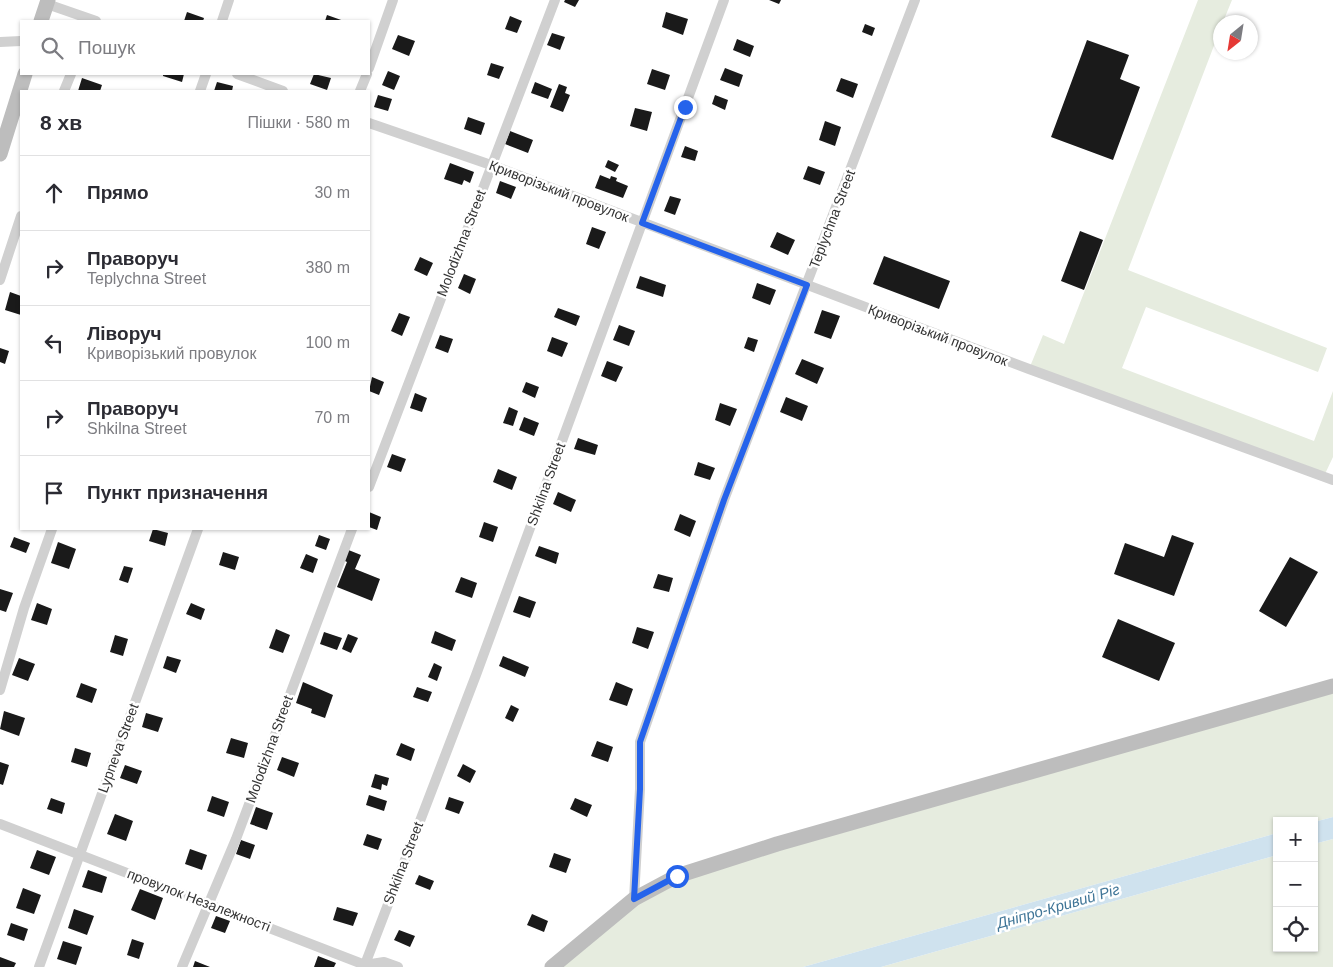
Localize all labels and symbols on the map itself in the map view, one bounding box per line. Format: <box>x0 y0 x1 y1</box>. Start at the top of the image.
north arrow <box>1213 15 1258 60</box>
route end <box>674 96 697 119</box>
street label: Криворізький провулок <box>487 157 632 225</box>
street label: Teplychna Street <box>806 167 858 271</box>
street label: Molodizhna Street <box>433 187 489 299</box>
street label: Криворізький провулок <box>866 301 1011 369</box>
street label: Shkilna Street <box>524 440 568 528</box>
street label: Molodizhna Street <box>242 693 296 805</box>
street label: Lypneva Street <box>94 701 142 795</box>
street label: Shkilna Street <box>380 819 426 907</box>
street label: провулок Незалежності <box>125 865 273 935</box>
route start <box>666 865 689 888</box>
water label: Дніпро-Кривий Ріг <box>993 880 1122 932</box>

